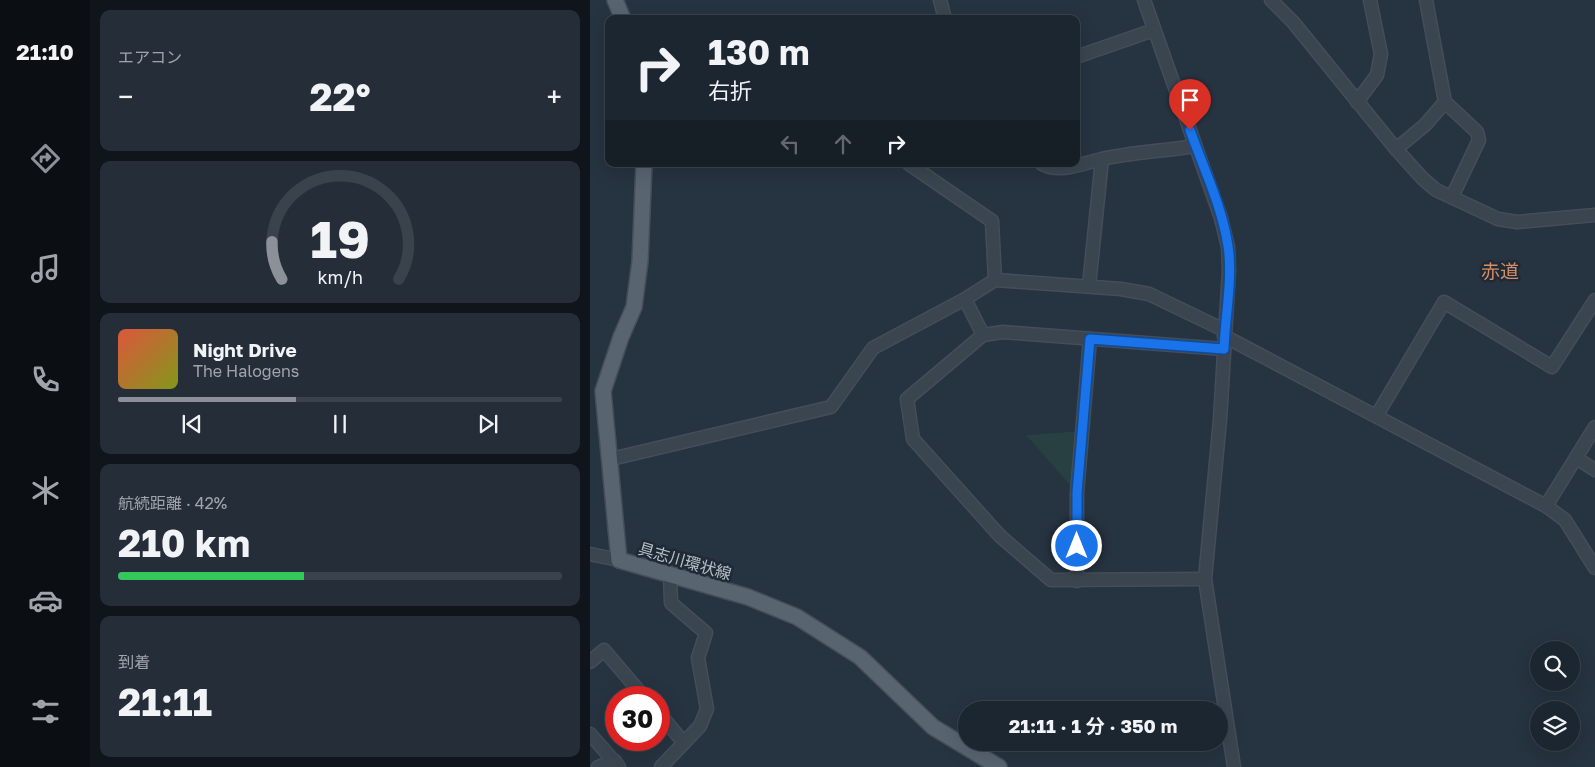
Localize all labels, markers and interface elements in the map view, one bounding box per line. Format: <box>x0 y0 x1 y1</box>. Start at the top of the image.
text: 130 m <box>708 31 810 73</box>
icon: right <box>625 35 690 100</box>
text: 21:10 <box>16 38 74 65</box>
text: エアコン <box>118 47 182 67</box>
text: 22° <box>309 74 371 119</box>
text: 右折 <box>708 77 752 104</box>
pin <box>1169 79 1211 130</box>
text: − <box>118 80 133 113</box>
text: + <box>547 80 562 113</box>
icon: arrive <box>1176 86 1204 114</box>
icon: left <box>776 130 804 158</box>
icon: ahead <box>829 130 857 158</box>
icon: right <box>882 130 910 158</box>
icon: directions <box>28 141 63 176</box>
text: 19 <box>310 207 370 269</box>
icon: music <box>28 251 63 286</box>
district label: 赤道 <box>1481 259 1519 282</box>
text: km/h <box>317 266 363 288</box>
text: Night Drive <box>193 338 297 361</box>
text: The Halogens <box>193 361 299 381</box>
icon: phone <box>28 362 63 397</box>
icon: previous <box>178 410 206 438</box>
icon: pause <box>326 410 354 438</box>
icon: next <box>474 410 502 438</box>
icon: climate <box>28 473 63 508</box>
text: 航続距離 · 42% <box>118 493 227 513</box>
position arrow <box>1050 519 1102 571</box>
text: 210 km <box>118 520 250 565</box>
street label: 具志川環状線 <box>636 538 734 584</box>
icon: car <box>28 583 63 618</box>
map controls <box>1530 641 1580 751</box>
button: search <box>1530 641 1580 691</box>
text: 到着 <box>118 652 150 672</box>
text: 21:11 <box>118 679 212 724</box>
speed limit sign: 30 <box>605 686 670 751</box>
icon: filters <box>28 694 63 729</box>
button: layers <box>1530 701 1580 751</box>
text: 21:11 · 1 分 · 350 m <box>1009 714 1177 737</box>

